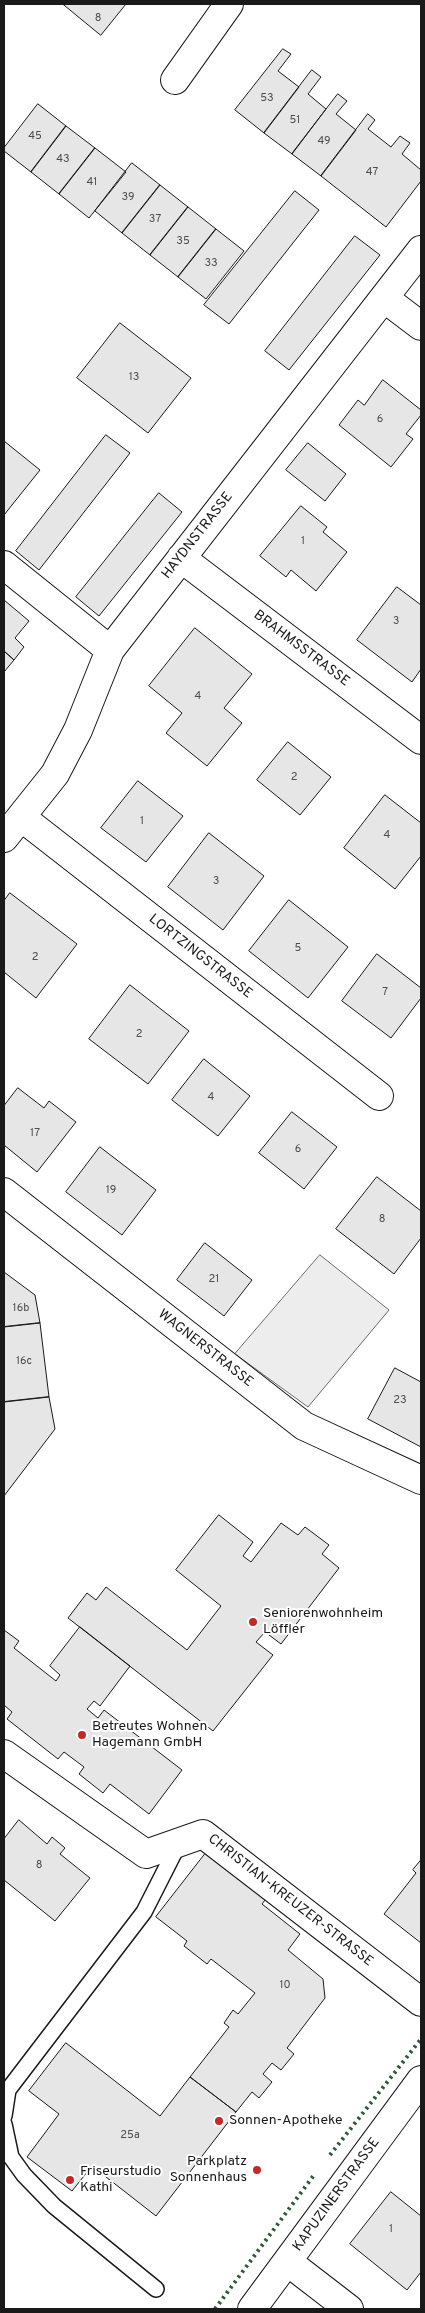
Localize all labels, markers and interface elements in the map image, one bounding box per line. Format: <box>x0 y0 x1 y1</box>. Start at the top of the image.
house number: 8 <box>95 12 101 26</box>
house number: 53 <box>260 92 274 106</box>
house number: 51 <box>290 114 300 128</box>
house number: 45 <box>28 130 42 144</box>
house number: 49 <box>317 135 331 149</box>
house number: 43 <box>56 153 70 167</box>
house number: 47 <box>366 166 378 180</box>
house number: 41 <box>87 176 97 190</box>
house number: 39 <box>122 191 134 205</box>
house number: 37 <box>149 213 161 227</box>
house number: 35 <box>176 235 190 249</box>
house number: 33 <box>204 257 218 271</box>
house number: 13 <box>129 371 139 385</box>
house number: 6 <box>377 413 383 427</box>
street label: HAYDNSTRASSE <box>159 489 237 583</box>
house number: 1 <box>301 535 305 549</box>
street label: BRAHMSSTRASSE <box>250 607 352 691</box>
house number: 3 <box>393 615 399 629</box>
house number: 4 <box>195 690 201 704</box>
house number: 2 <box>291 771 297 785</box>
house number: 1 <box>140 815 144 829</box>
house number: 4 <box>384 829 390 843</box>
house number: 3 <box>213 875 219 889</box>
street label: LORTZINGSTRASSE <box>145 911 255 1003</box>
house number: 5 <box>295 942 301 956</box>
house number: 2 <box>32 951 38 965</box>
house number: 7 <box>382 986 388 1000</box>
house number: 2 <box>136 1028 142 1042</box>
house number: 4 <box>208 1091 214 1105</box>
house number: 17 <box>30 1127 40 1141</box>
house number: 6 <box>295 1143 301 1157</box>
house number: 19 <box>106 1184 116 1198</box>
house number: 8 <box>379 1213 385 1227</box>
house number: 21 <box>209 1273 219 1287</box>
house number: 16b <box>13 1302 29 1316</box>
street label: WAGNERSTRASSE <box>154 1307 256 1391</box>
house number: 16c <box>16 1355 32 1369</box>
house number: 23 <box>393 1394 407 1408</box>
place label: Seniorenwohnheim Löffler <box>263 1606 383 1638</box>
marker: Seniorenwohnheim Löffler <box>247 1616 259 1628</box>
place label: Betreutes Wohnen Hagemann GmbH <box>92 1719 207 1751</box>
marker: Betreutes Wohnen Hagemann GmbH <box>76 1729 88 1741</box>
street label: CHRISTIAN-KREUZER-STRASSE <box>204 1831 376 1971</box>
house number: 8 <box>36 1859 42 1873</box>
house number: 10 <box>279 1979 291 1993</box>
place label: Sonnen-Apotheke <box>229 2113 342 2129</box>
marker: Sonnen-Apotheke <box>213 2115 225 2127</box>
house number: 25a <box>120 2129 140 2143</box>
street label: KAPUZINERSTRASSE <box>290 2135 384 2255</box>
place label: Parkplatz Sonnenhaus <box>170 2154 247 2186</box>
place label: Friseurstudio Kathi <box>80 2164 161 2196</box>
marker: Parkplatz Sonnenhaus <box>251 2164 263 2176</box>
marker: Friseurstudio Kathi <box>64 2174 76 2186</box>
house number: 1 <box>389 2223 393 2237</box>

